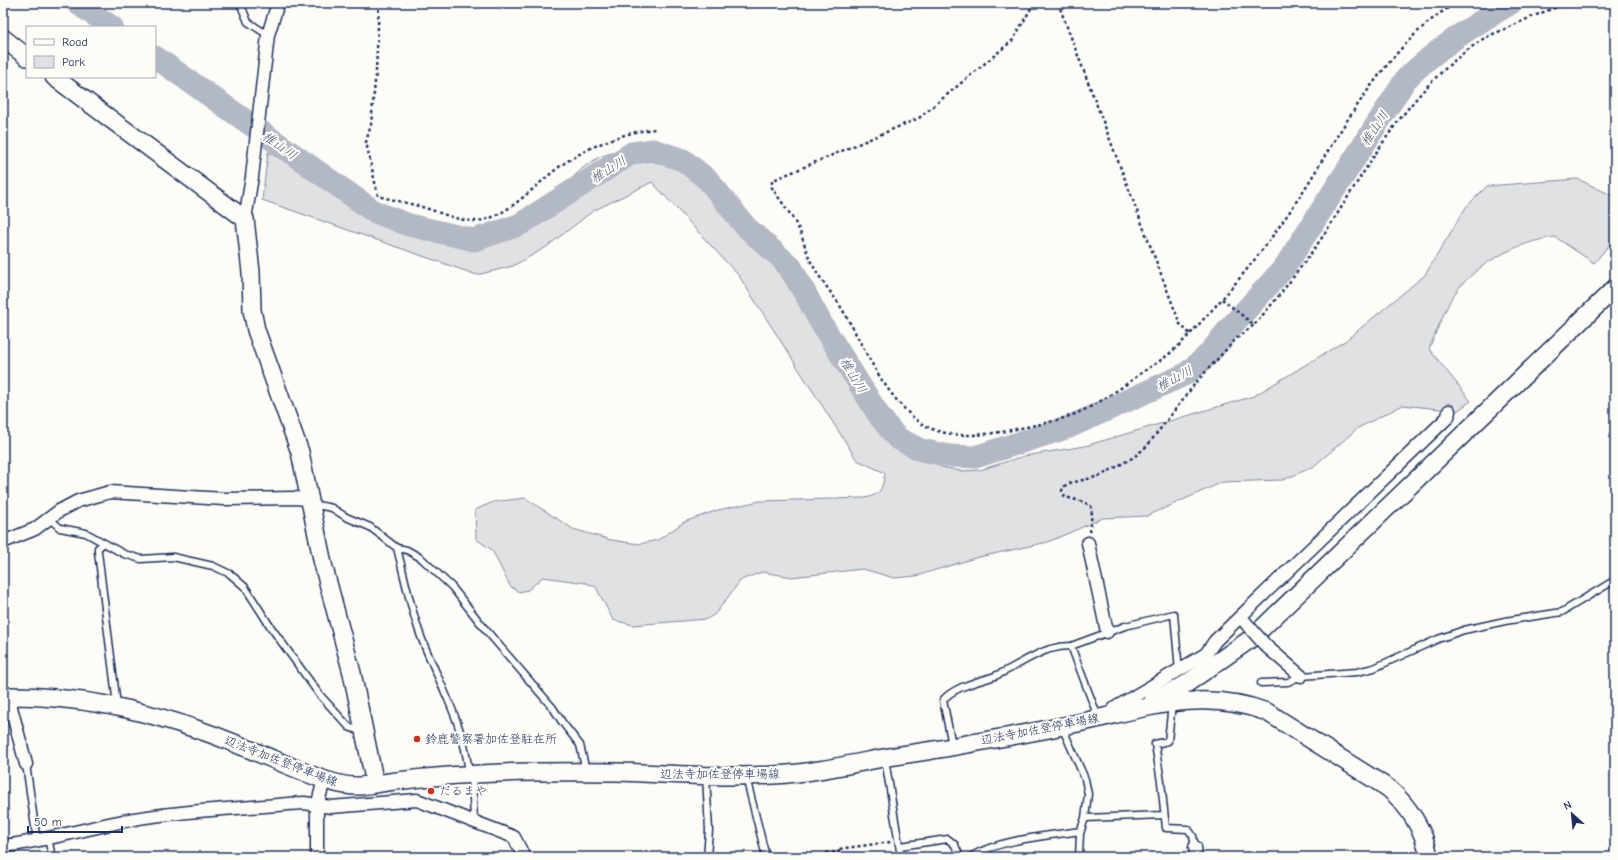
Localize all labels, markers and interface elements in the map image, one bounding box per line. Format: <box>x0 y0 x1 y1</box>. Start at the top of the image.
legend <box>26 26 156 78</box>
text: Road <box>62 35 88 49</box>
text: Park <box>62 55 85 69</box>
water label: 椎山川 <box>1358 108 1391 149</box>
water label: 椎山川 <box>259 128 300 163</box>
water label: 椎山川 <box>588 153 629 186</box>
water label: 椎山川 <box>837 355 870 396</box>
water label: 椎山川 <box>1153 363 1195 394</box>
street label: 辺法寺加佐登停車場線 <box>980 711 1100 747</box>
place label: 鈴鹿警察署加佐登駐在所 <box>425 732 557 746</box>
street label: 辺法寺加佐登停車場線 <box>222 733 340 789</box>
marker: 鈴鹿警察署加佐登駐在所 <box>412 734 422 744</box>
street label: 辺法寺加佐登停車場線 <box>660 767 780 781</box>
place label: だるまや <box>439 784 487 798</box>
marker: だるまや <box>426 786 436 796</box>
north arrow <box>1552 794 1592 834</box>
text: N <box>1562 798 1574 813</box>
scale bar <box>28 808 122 834</box>
text: 50 m <box>34 815 62 829</box>

